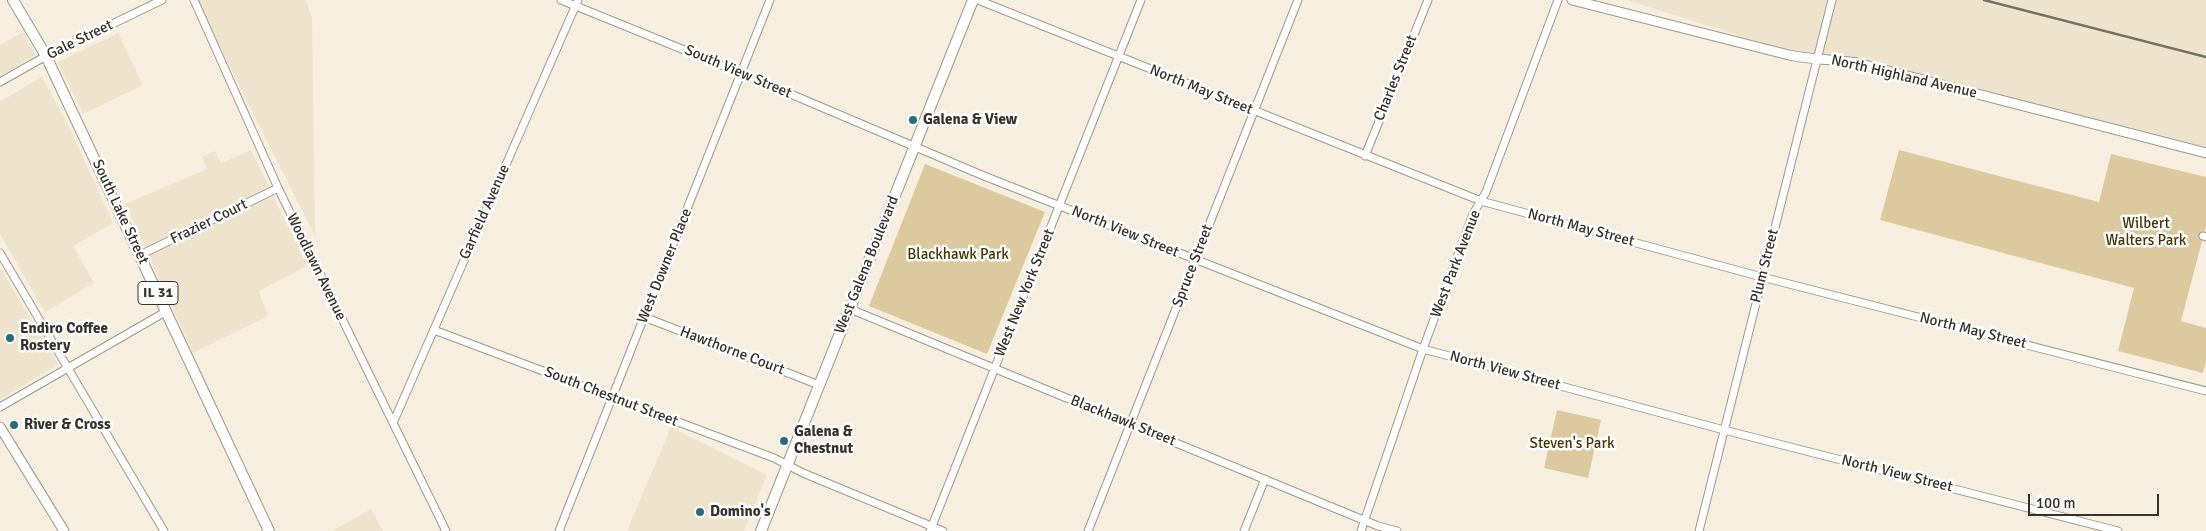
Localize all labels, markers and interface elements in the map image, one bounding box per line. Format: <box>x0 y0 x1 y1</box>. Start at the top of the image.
street label: Gale Street <box>44 16 116 64</box>
street label: Charles Street <box>1371 32 1421 124</box>
street label: South View Street <box>682 41 794 103</box>
street label: North Highland Avenue <box>1829 51 1979 103</box>
street label: North May Street <box>1147 61 1255 119</box>
place label: Galena & View <box>923 111 1017 129</box>
marker: Galena & View <box>907 114 919 126</box>
street label: South Lake Street <box>88 157 152 267</box>
street label: Garfield Avenue <box>456 162 514 262</box>
street label: West Galena Boulevard <box>831 193 903 337</box>
street label: Frazier Court <box>167 196 251 248</box>
street label: North View Street <box>1069 202 1181 262</box>
street label: North May Street <box>1526 205 1636 251</box>
street label: West Downer Place <box>634 206 696 326</box>
street label: West Park Avenue <box>1427 208 1485 320</box>
street label: Woodlawn Avenue <box>282 211 350 323</box>
park label: Wilbert Walters Park <box>2106 215 2186 250</box>
street label: Spruce Street <box>1169 222 1217 310</box>
street label: West New York Street <box>991 226 1059 360</box>
street label: Plum Street <box>1747 227 1783 305</box>
park label: Blackhawk Park <box>907 246 1009 264</box>
road number: IL 31 <box>138 282 178 304</box>
street label: North May Street <box>1918 309 2028 353</box>
place label: Endiro Coffee Rostery <box>20 320 108 355</box>
street label: Hawthorne Court <box>677 323 787 379</box>
marker: Endiro Coffee Rostery <box>4 332 16 344</box>
street label: North View Street <box>1448 348 1562 394</box>
street label: South Chestnut Street <box>542 363 680 431</box>
street label: Blackhawk Street <box>1068 392 1178 450</box>
place label: River & Cross <box>24 416 111 434</box>
marker: River & Cross <box>8 419 20 431</box>
place label: Galena & Chestnut <box>794 423 853 458</box>
marker: Galena & Chestnut <box>778 435 790 447</box>
park label: Steven's Park <box>1530 435 1614 453</box>
street label: North View Street <box>1840 452 1954 496</box>
scale bar <box>2031 484 2162 516</box>
text: 100 m <box>2036 494 2076 512</box>
place label: Domino's <box>710 503 771 521</box>
marker: Domino's <box>694 506 706 518</box>

